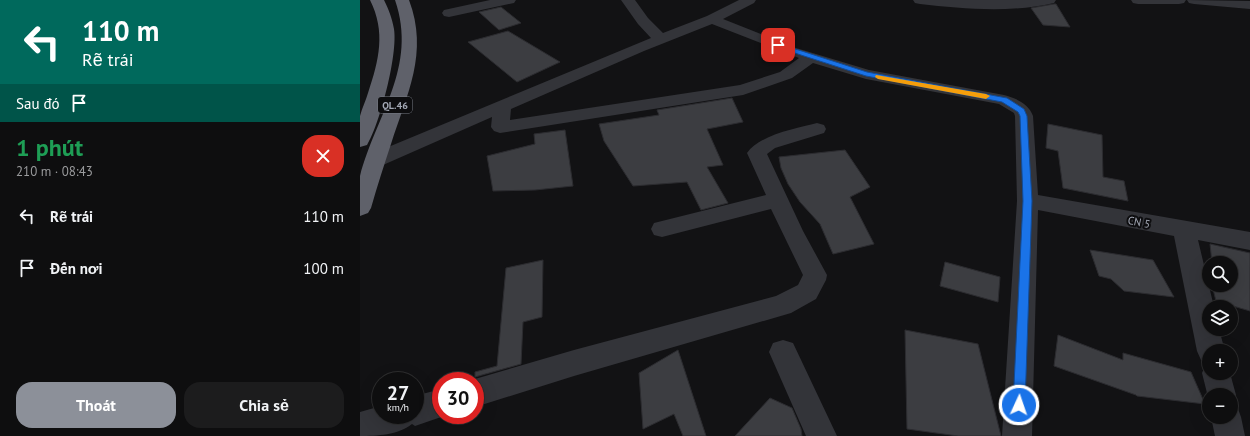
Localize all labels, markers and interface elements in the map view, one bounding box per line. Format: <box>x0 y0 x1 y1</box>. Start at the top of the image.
text: 110 m <box>82 12 159 49</box>
icon: left <box>16 16 68 68</box>
pin <box>761 28 795 62</box>
icon: arrive <box>767 34 789 56</box>
text: Rẽ trái <box>82 48 134 71</box>
icon: arrive <box>68 92 90 114</box>
text: Sau đó <box>16 94 60 113</box>
road number: QL.46 <box>378 97 412 113</box>
text: 1 phút <box>16 132 83 163</box>
button: close <box>302 135 344 177</box>
text: 210 m · 08:43 <box>16 163 93 180</box>
icon: left <box>16 205 38 227</box>
text: Rẽ trái <box>50 207 93 226</box>
text: 110 m <box>303 207 344 226</box>
street label: CN 5 <box>1127 213 1151 231</box>
map controls <box>1202 256 1238 424</box>
button: search <box>1202 256 1238 292</box>
icon: arrive <box>16 257 38 279</box>
text: Đến nơi <box>50 259 103 278</box>
text: 100 m <box>303 259 344 278</box>
button: layers <box>1202 300 1238 336</box>
button: + <box>1202 344 1238 380</box>
speed limit sign: 30 <box>432 372 484 424</box>
text: 27 <box>387 380 409 406</box>
button: Thoát <box>16 382 176 428</box>
button: Chia sẻ <box>184 382 344 428</box>
position arrow <box>998 384 1040 426</box>
button: − <box>1202 388 1238 424</box>
text: km/h <box>387 401 409 414</box>

